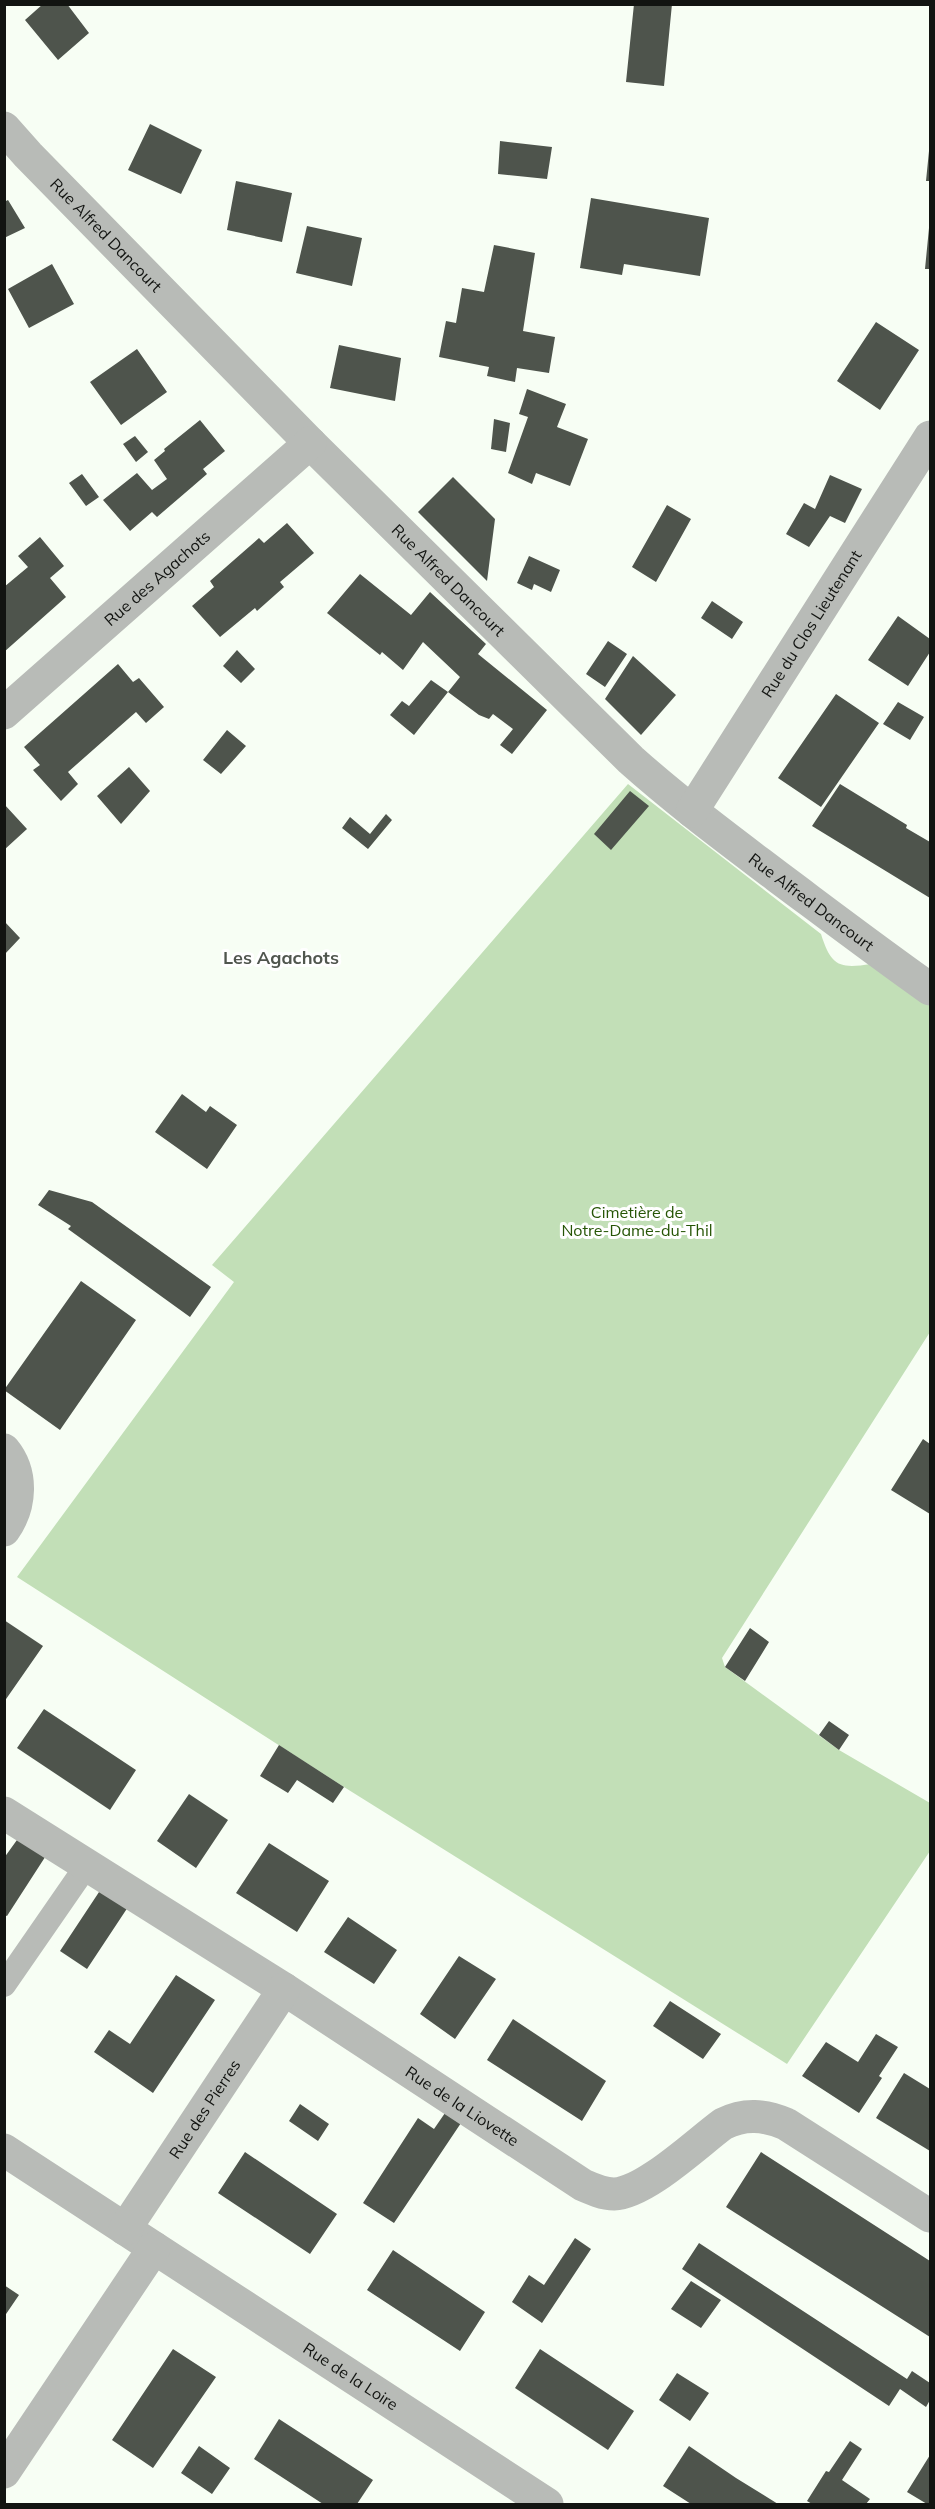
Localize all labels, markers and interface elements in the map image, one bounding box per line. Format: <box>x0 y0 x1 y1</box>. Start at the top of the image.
street label: Rue Alfred Dancourt <box>46 174 167 296</box>
street label: Rue Alfred Dancourt <box>388 520 510 640</box>
street label: Rue des Agachots <box>100 526 214 630</box>
street label: Rue du Clos Lieutenant <box>757 546 866 701</box>
street label: Rue Alfred Dancourt <box>745 848 878 955</box>
district label: Les Agachots <box>223 946 339 969</box>
park label: Cimetière de Notre-Dame-du-Thil <box>561 1202 713 1240</box>
street label: Rue des Pierres <box>164 2056 245 2162</box>
street label: Rue de la Liovette <box>402 2061 523 2150</box>
street label: Rue de la Loire <box>300 2338 402 2414</box>

